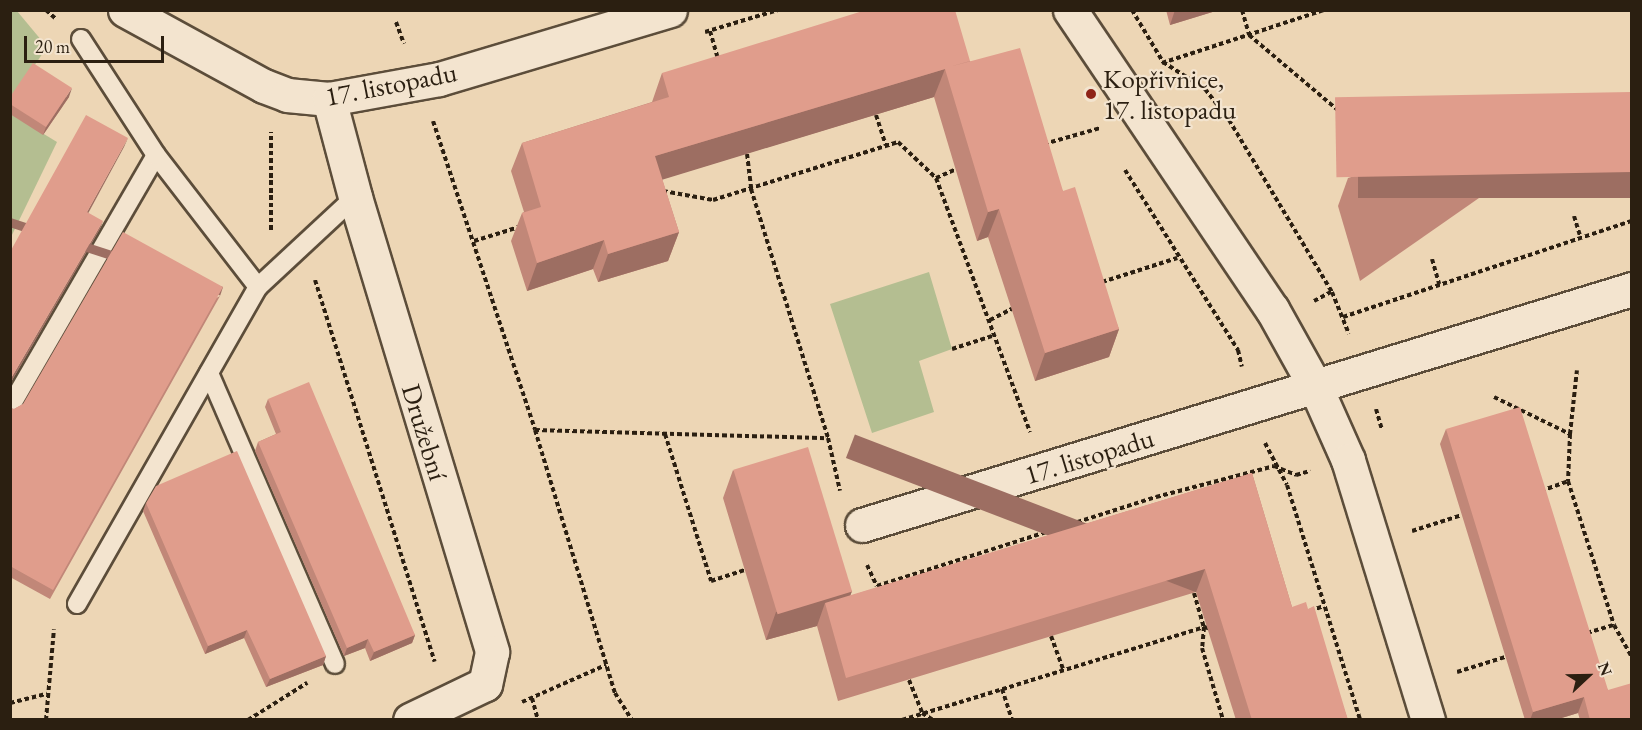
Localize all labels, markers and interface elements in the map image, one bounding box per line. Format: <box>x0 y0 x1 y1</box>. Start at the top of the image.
scale bar <box>27 24 166 62</box>
text: 20 m <box>35 35 70 58</box>
street label: 17. listopadu <box>322 55 460 113</box>
place label: Kopřivnice, 17. listopadu <box>1103 62 1236 125</box>
marker: Kopřivnice, 17. listopadu <box>1084 87 1098 101</box>
street label: Družební <box>395 380 455 484</box>
street label: 17. listopadu <box>1021 421 1157 491</box>
north arrow <box>1558 646 1618 706</box>
text: N <box>1593 659 1617 679</box>

